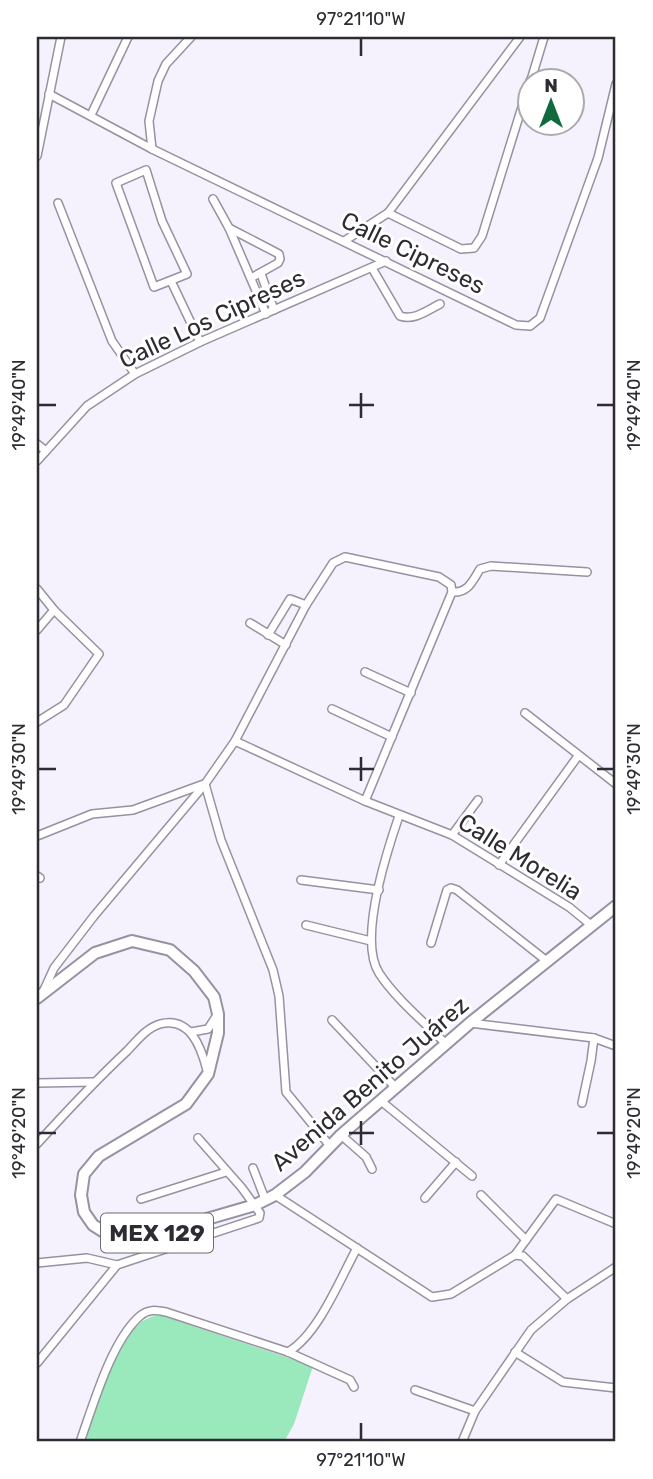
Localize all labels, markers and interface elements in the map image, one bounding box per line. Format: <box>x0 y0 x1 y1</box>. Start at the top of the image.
text: 97°21'10"W <box>316 8 406 30</box>
north arrow <box>516 66 586 136</box>
text: N <box>544 74 558 97</box>
street label: Calle Cipreses <box>337 206 489 300</box>
street label: Calle Los Cipreses <box>115 264 309 374</box>
text: 19°49'40"N <box>8 359 30 451</box>
text: 19°49'40"N <box>623 359 645 451</box>
text: 19°49'30"N <box>8 723 30 815</box>
text: 19°49'30"N <box>623 723 645 815</box>
street label: Calle Morelia <box>453 808 587 906</box>
street label: Avenida Benito Juárez <box>266 991 474 1177</box>
text: 19°49'20"N <box>8 1087 30 1179</box>
text: 19°49'20"N <box>623 1087 645 1179</box>
road number: MEX 129 <box>101 1214 213 1252</box>
text: 97°21'10"W <box>316 1449 406 1471</box>

